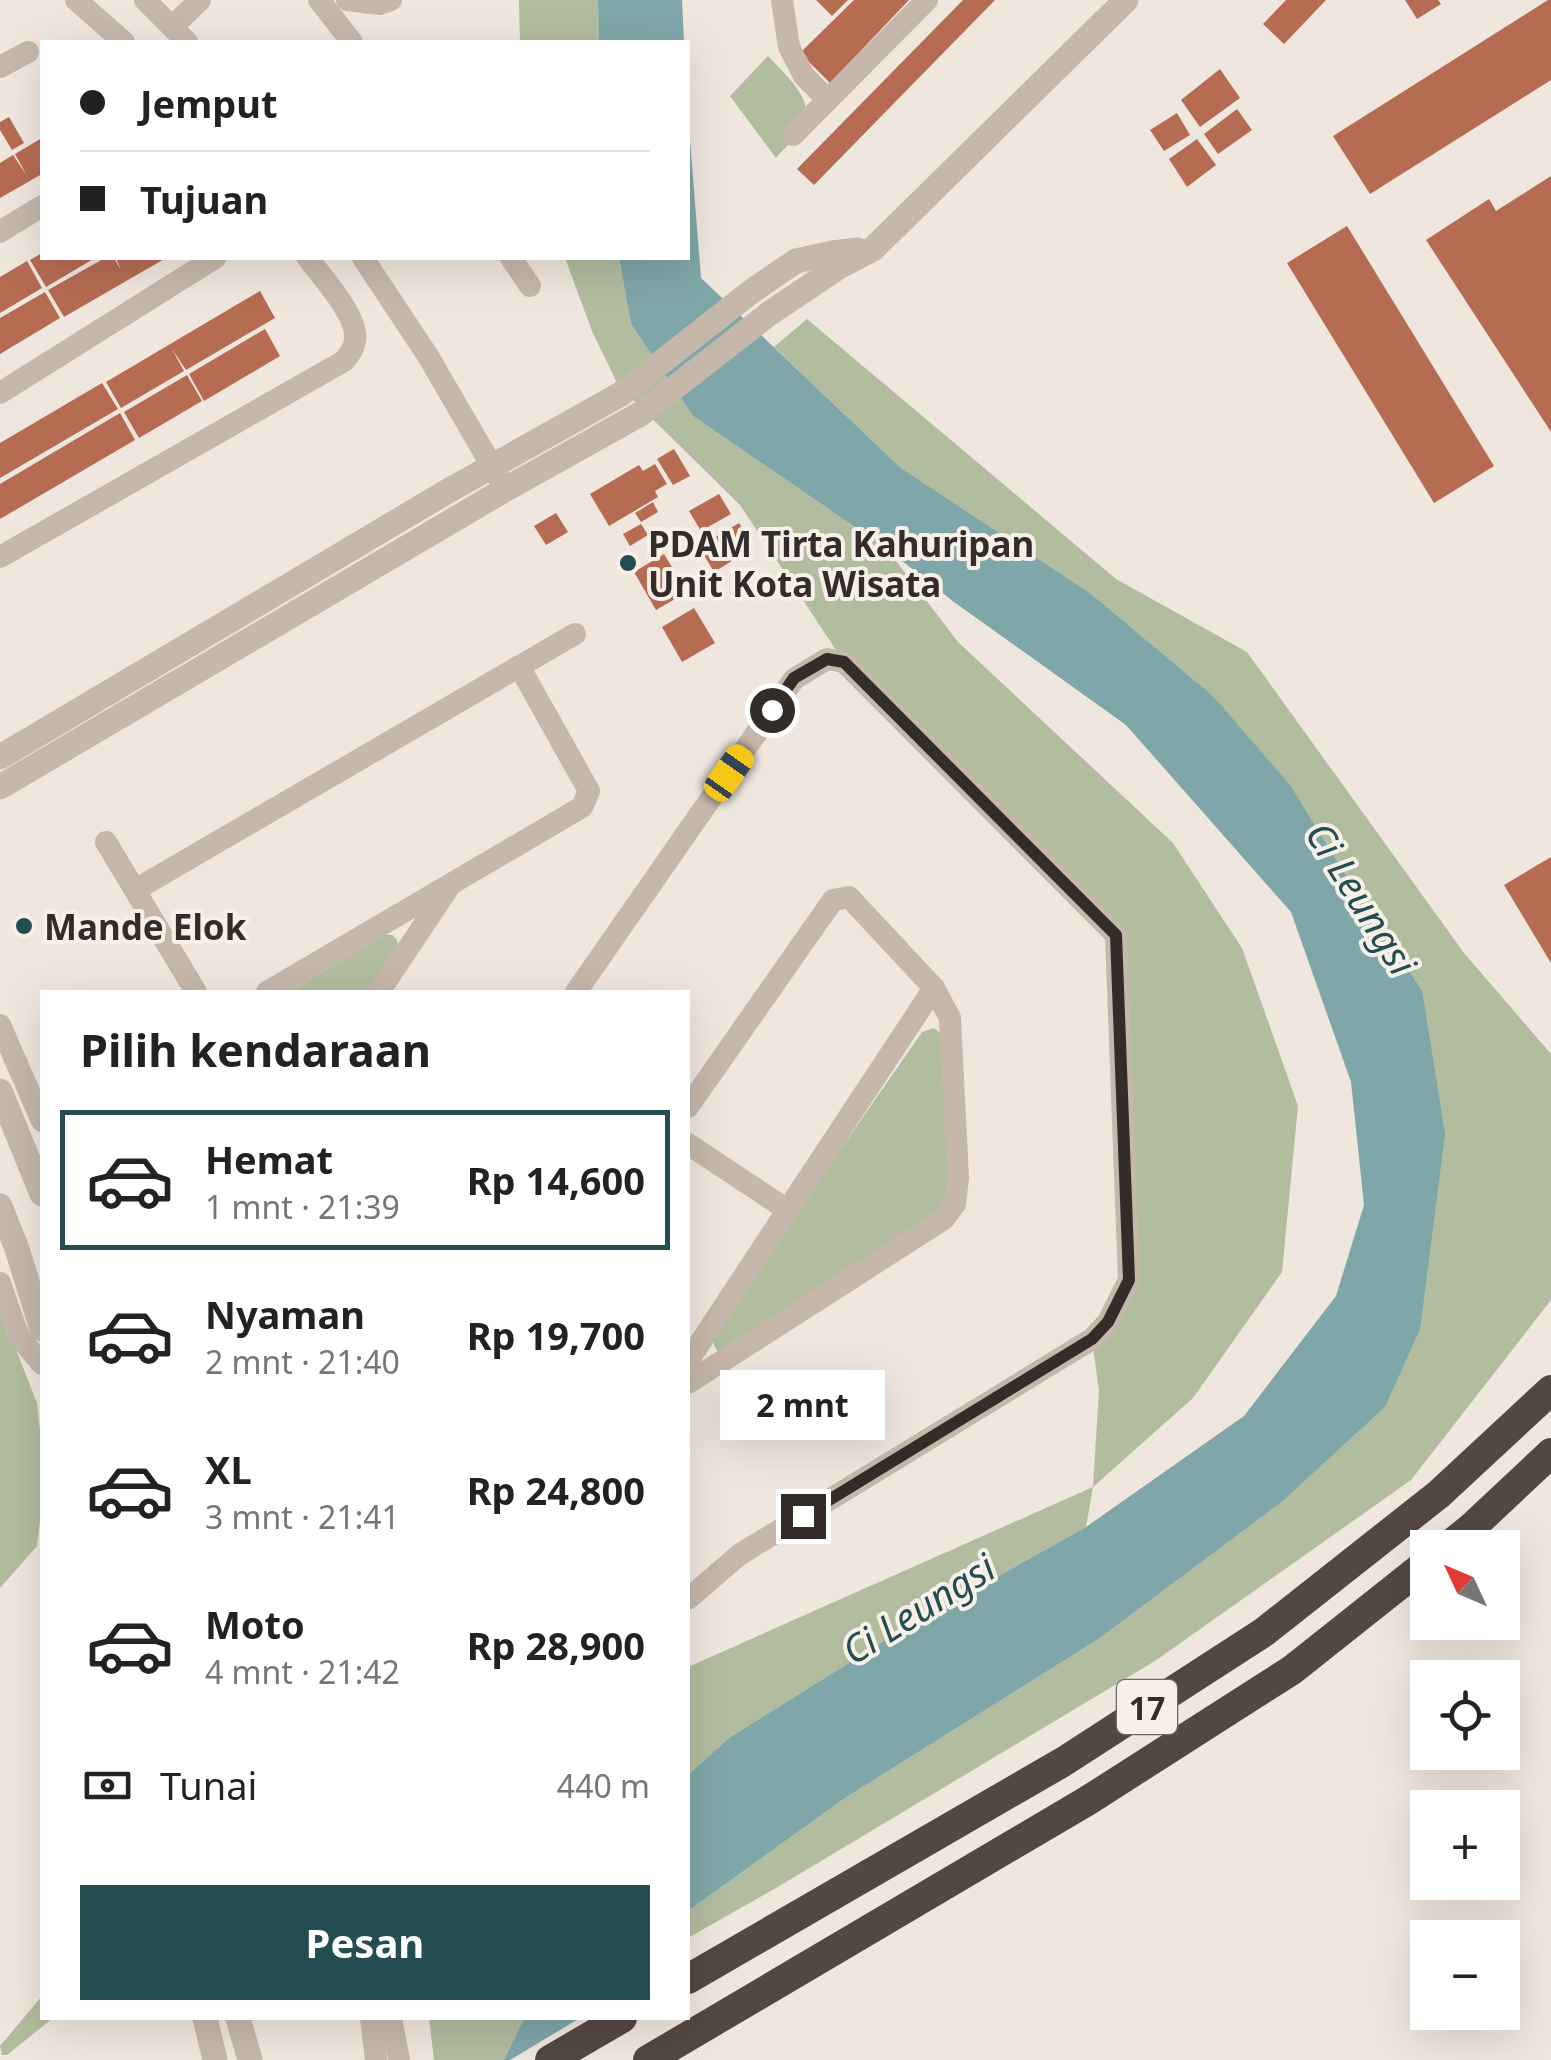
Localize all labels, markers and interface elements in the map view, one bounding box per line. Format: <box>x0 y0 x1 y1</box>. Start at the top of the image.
text: Jemput <box>140 77 278 129</box>
text: Tujuan <box>140 173 268 225</box>
place label: PDAM Tirta Kahuripan Unit Kota Wisata <box>648 520 1034 607</box>
marker: PDAM Tirta Kahuripan Unit Kota Wisata <box>617 552 639 574</box>
route start <box>750 688 795 733</box>
car <box>700 740 758 806</box>
water label: Ci Leungsi <box>1295 812 1430 985</box>
place label: Mande Elok <box>44 903 247 950</box>
marker: Mande Elok <box>13 915 35 937</box>
text: Pilih kendaraan <box>80 1019 431 1080</box>
text: Hemat <box>205 1133 333 1185</box>
icon: car <box>85 1135 175 1225</box>
text: Rp 14,600 <box>467 1154 645 1206</box>
text: 1 mnt · 21:39 <box>205 1185 400 1228</box>
text: Nyaman <box>205 1288 365 1340</box>
icon: car <box>85 1290 175 1380</box>
text: Rp 19,700 <box>467 1309 645 1361</box>
text: 2 mnt · 21:40 <box>205 1340 400 1383</box>
callout: 2 mnt <box>720 1371 886 1441</box>
text: 2 mnt <box>756 1383 849 1426</box>
text: XL <box>205 1443 252 1495</box>
icon: car <box>85 1445 175 1535</box>
text: Rp 24,800 <box>467 1464 645 1516</box>
route end <box>781 1494 826 1539</box>
text: 3 mnt · 21:41 <box>205 1495 400 1538</box>
north arrow <box>1410 1530 1520 1640</box>
map controls <box>1410 1530 1520 2030</box>
water label: Ci Leungsi <box>832 1540 1005 1675</box>
text: Moto <box>205 1598 305 1650</box>
icon: car <box>85 1600 175 1690</box>
text: Rp 28,900 <box>467 1619 645 1671</box>
text: 4 mnt · 21:42 <box>205 1650 400 1693</box>
button: locate <box>1410 1660 1520 1770</box>
road number: 17 <box>1117 1680 1177 1734</box>
icon: cash <box>80 1758 135 1813</box>
text: Tunai <box>160 1759 257 1811</box>
text: 440 m <box>557 1764 650 1807</box>
button: + <box>1410 1790 1520 1900</box>
button: Pesan <box>80 1885 650 2000</box>
button: − <box>1410 1920 1520 2030</box>

